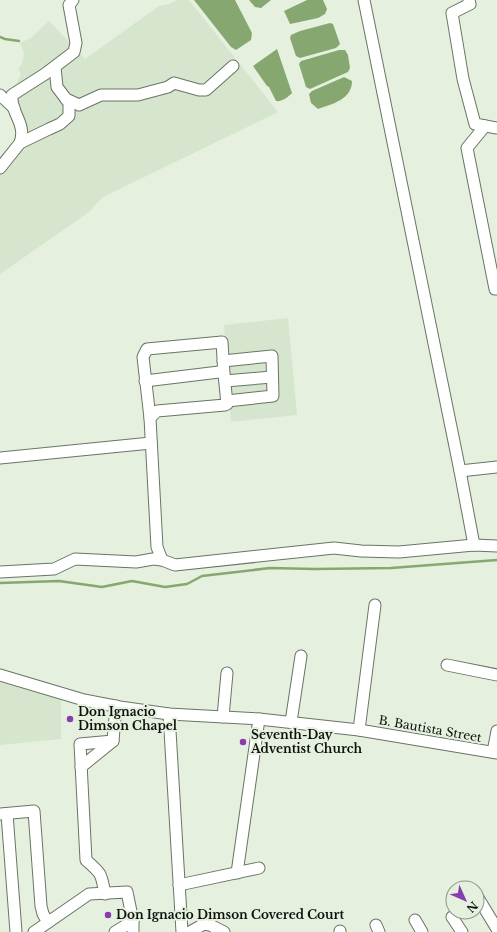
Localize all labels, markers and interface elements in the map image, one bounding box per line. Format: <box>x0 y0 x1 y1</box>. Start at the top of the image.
place label: Don Ignacio Dimson Chapel <box>78 704 178 733</box>
street label: B. Bautista Street <box>377 712 483 745</box>
marker: Don Ignacio Dimson Chapel <box>65 714 75 724</box>
place label: Seventh-Day Adventist Church <box>250 727 363 756</box>
marker: Seventh-Day Adventist Church <box>238 737 248 747</box>
north arrow <box>445 880 485 920</box>
text: N <box>463 898 481 916</box>
place label: Don Ignacio Dimson Covered Court <box>116 907 344 922</box>
marker: Don Ignacio Dimson Covered Court <box>103 910 113 920</box>

